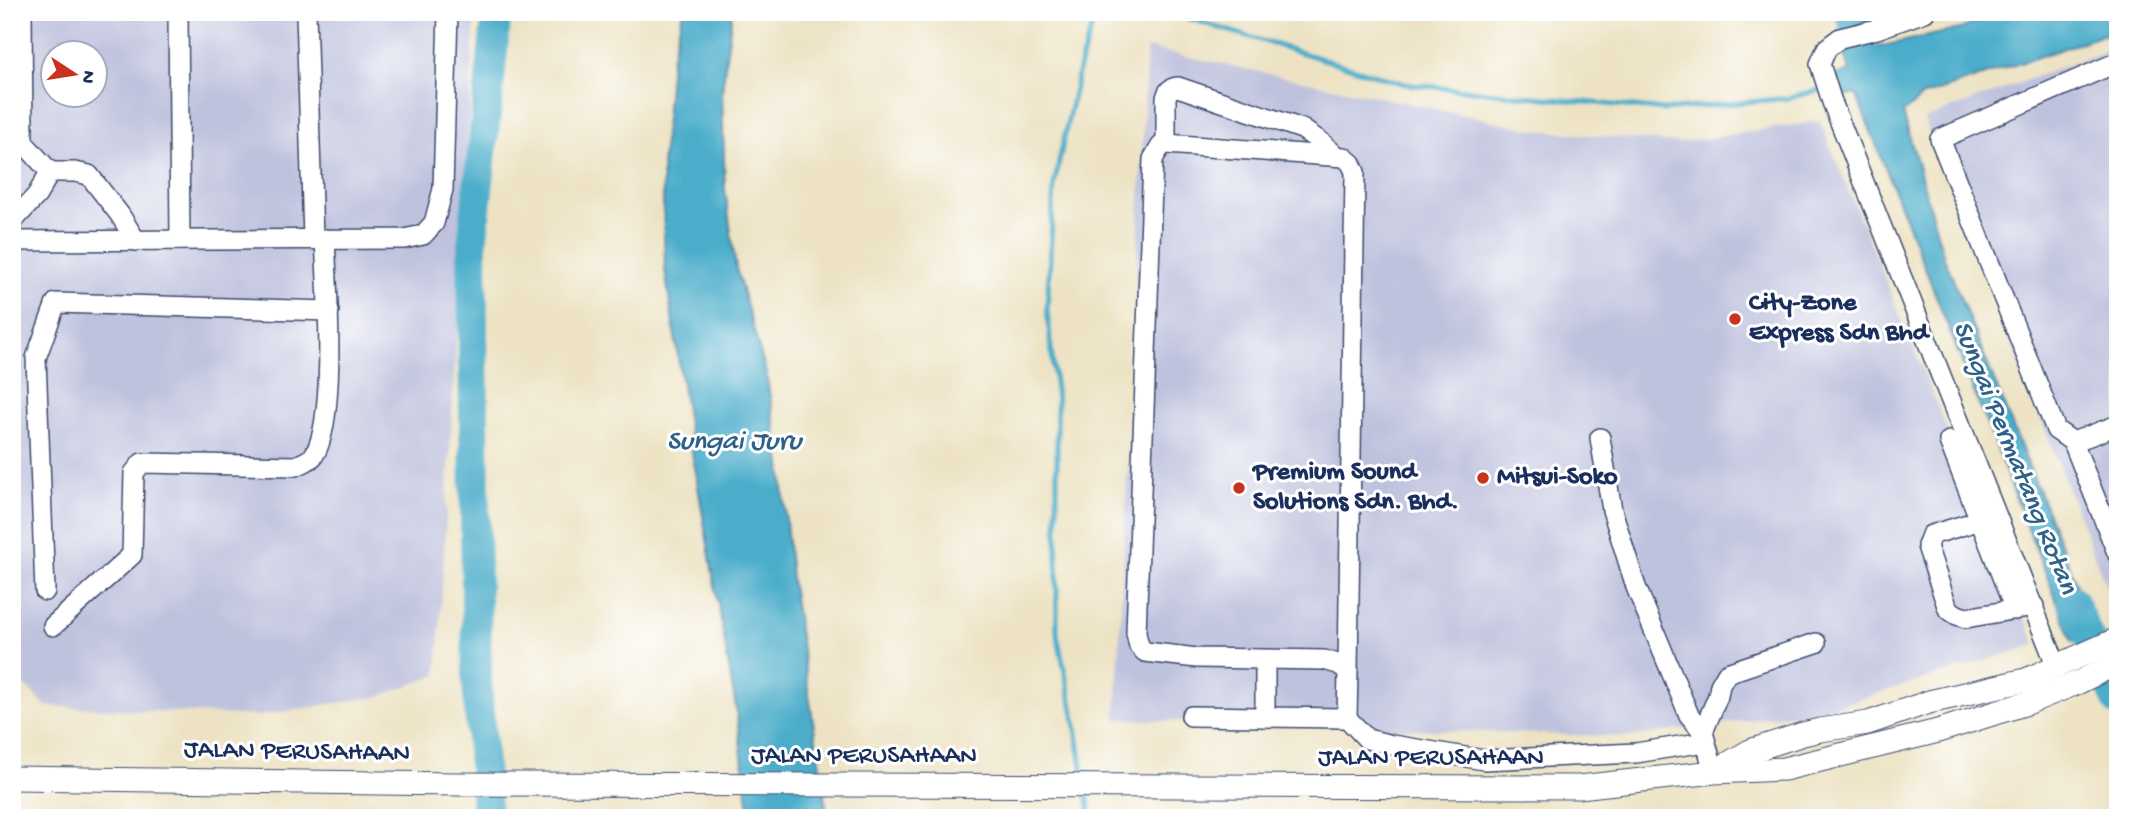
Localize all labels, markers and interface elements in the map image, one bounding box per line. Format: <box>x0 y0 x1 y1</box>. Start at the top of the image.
north arrow <box>38 38 108 108</box>
text: N <box>75 68 100 85</box>
place label: City-Zone Express Sdn Bhd <box>1749 289 1931 350</box>
marker: City-Zone Express Sdn Bhd <box>1727 311 1743 327</box>
water label: Sungai Permatang Rotan <box>1944 317 2084 600</box>
water label: Sungai Juru <box>667 426 804 459</box>
place label: Premium Sound Solutions Sdn. Bhd. <box>1251 458 1459 519</box>
place label: Mitsui-Soko <box>1497 463 1618 494</box>
marker: Mitsui-Soko <box>1475 470 1491 486</box>
marker: Premium Sound Solutions Sdn. Bhd. <box>1231 480 1247 496</box>
street label: JALAN PERUSAHAAN <box>184 736 410 770</box>
street label: JALAN PERUSAHAAN <box>751 742 977 773</box>
street label: JALAN PERUSAHAAN <box>1318 744 1544 775</box>

